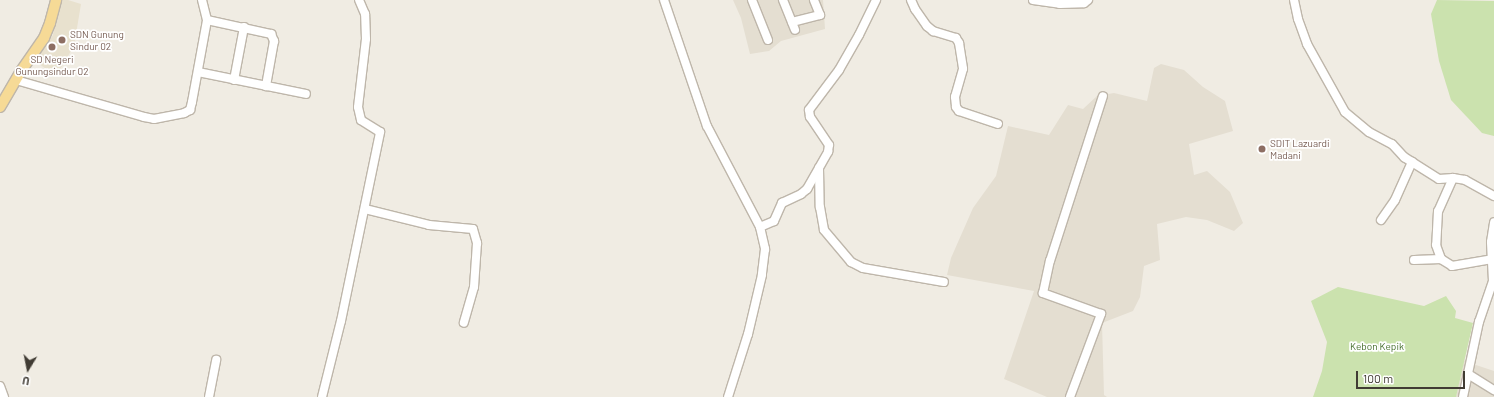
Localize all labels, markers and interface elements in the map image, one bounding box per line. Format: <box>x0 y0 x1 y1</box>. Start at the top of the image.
place label: SDN Gunung Sindur 02 <box>70 28 124 52</box>
marker: SDN Gunung Sindur 02 <box>57 35 67 45</box>
marker: SD Negeri Gunungsindur 02 <box>47 42 57 52</box>
place label: SD Negeri Gunungsindur 02 <box>15 53 89 76</box>
place label: SDIT Lazuardi Madani <box>1270 137 1330 160</box>
marker: SDIT Lazuardi Madani <box>1257 144 1267 154</box>
park label: Kebon Kepik <box>1350 341 1404 353</box>
north arrow <box>8 349 48 389</box>
scale bar <box>1358 363 1467 389</box>
text: 100 m <box>1363 371 1393 385</box>
text: U <box>21 374 30 388</box>

